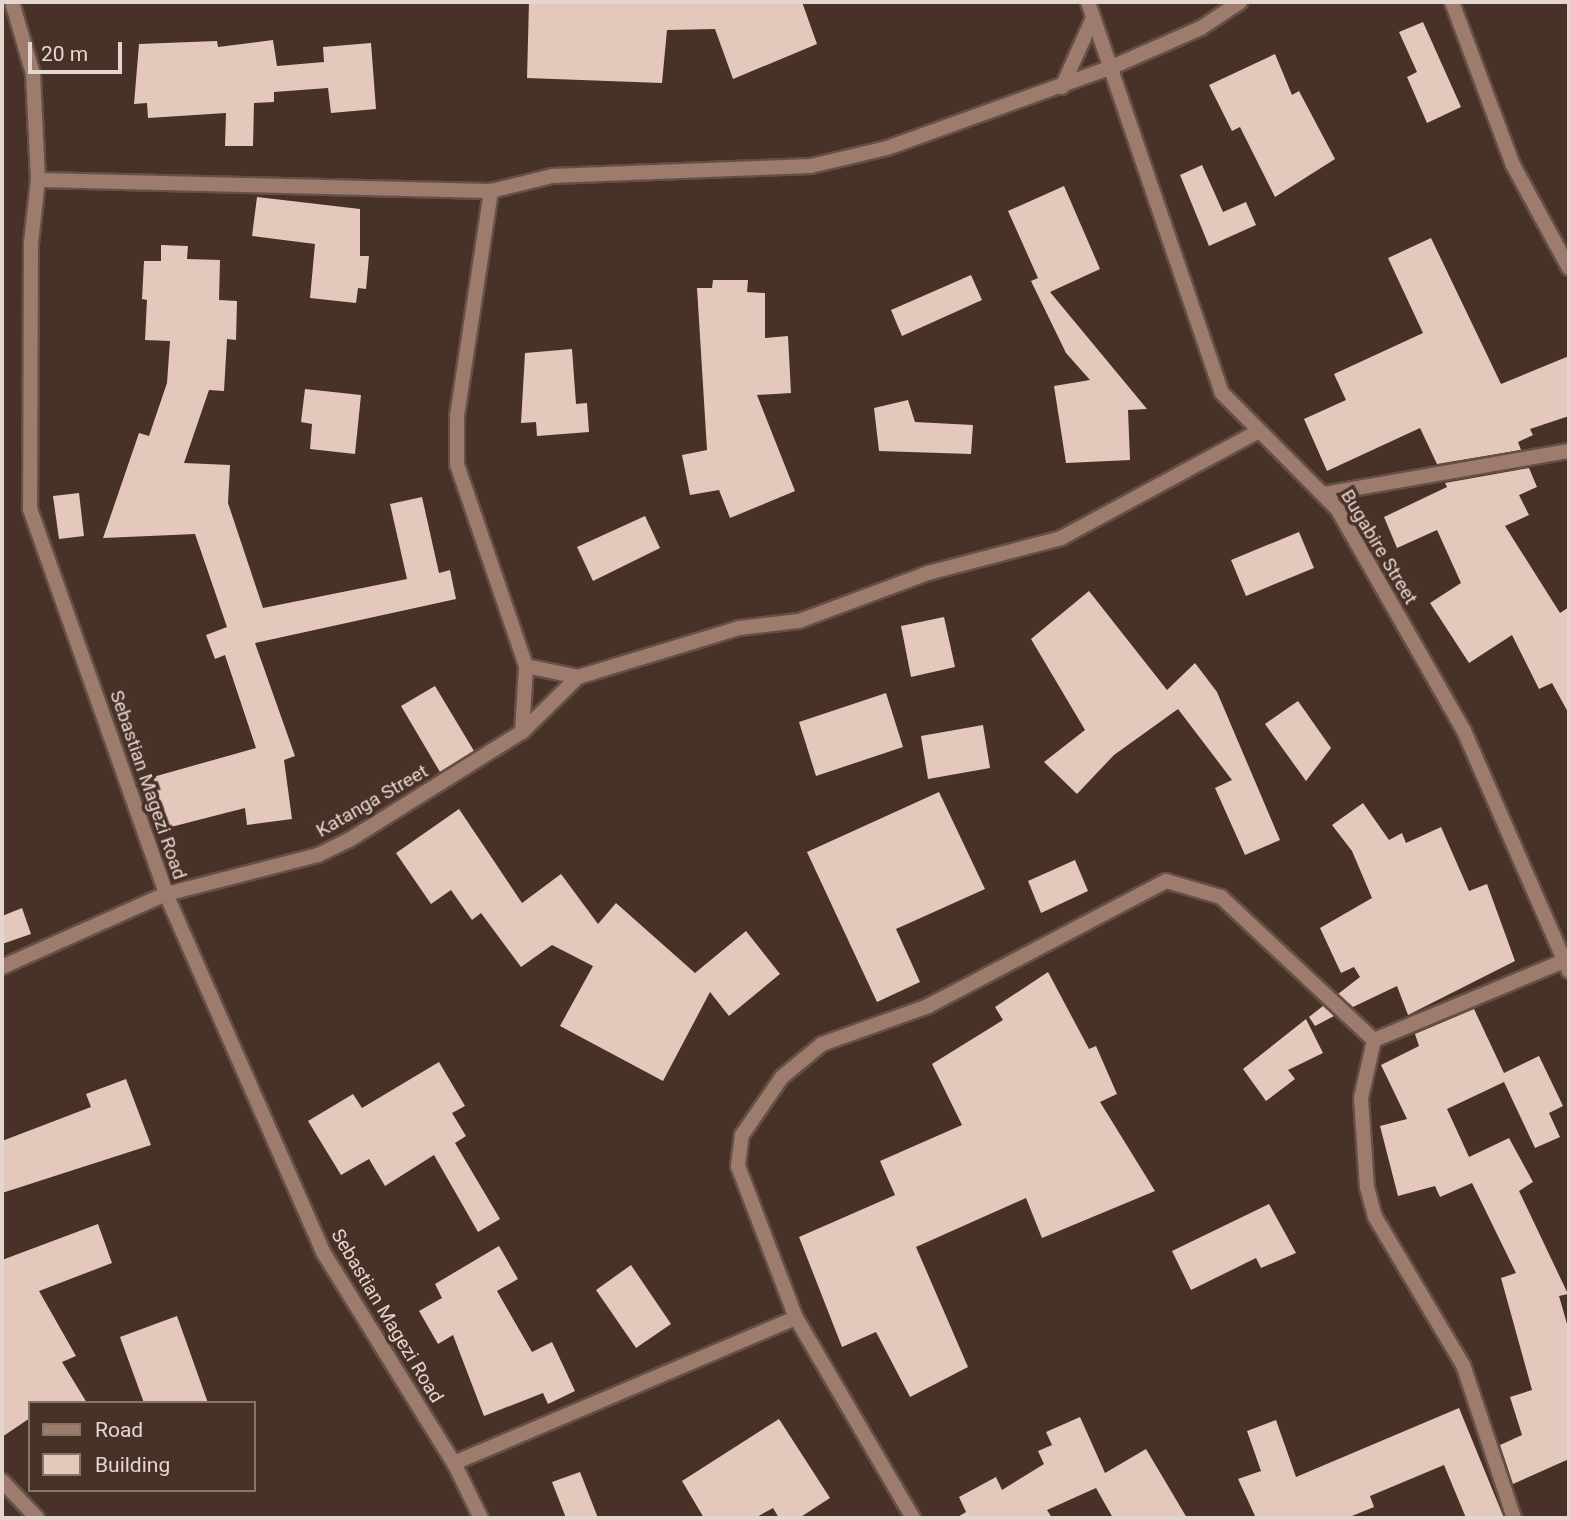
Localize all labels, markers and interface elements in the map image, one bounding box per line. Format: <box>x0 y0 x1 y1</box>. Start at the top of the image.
scale bar <box>32 28 126 72</box>
text: 20 m <box>41 42 88 66</box>
street label: Bugabire Street <box>1336 486 1422 608</box>
street label: Sebastian Magezi Road <box>105 687 191 883</box>
street label: Katanga Street <box>312 760 432 842</box>
street label: Sebastian Magezi Road <box>326 1225 448 1407</box>
legend <box>28 1401 256 1492</box>
text: Road <box>95 1418 143 1442</box>
text: Building <box>95 1453 170 1477</box>

